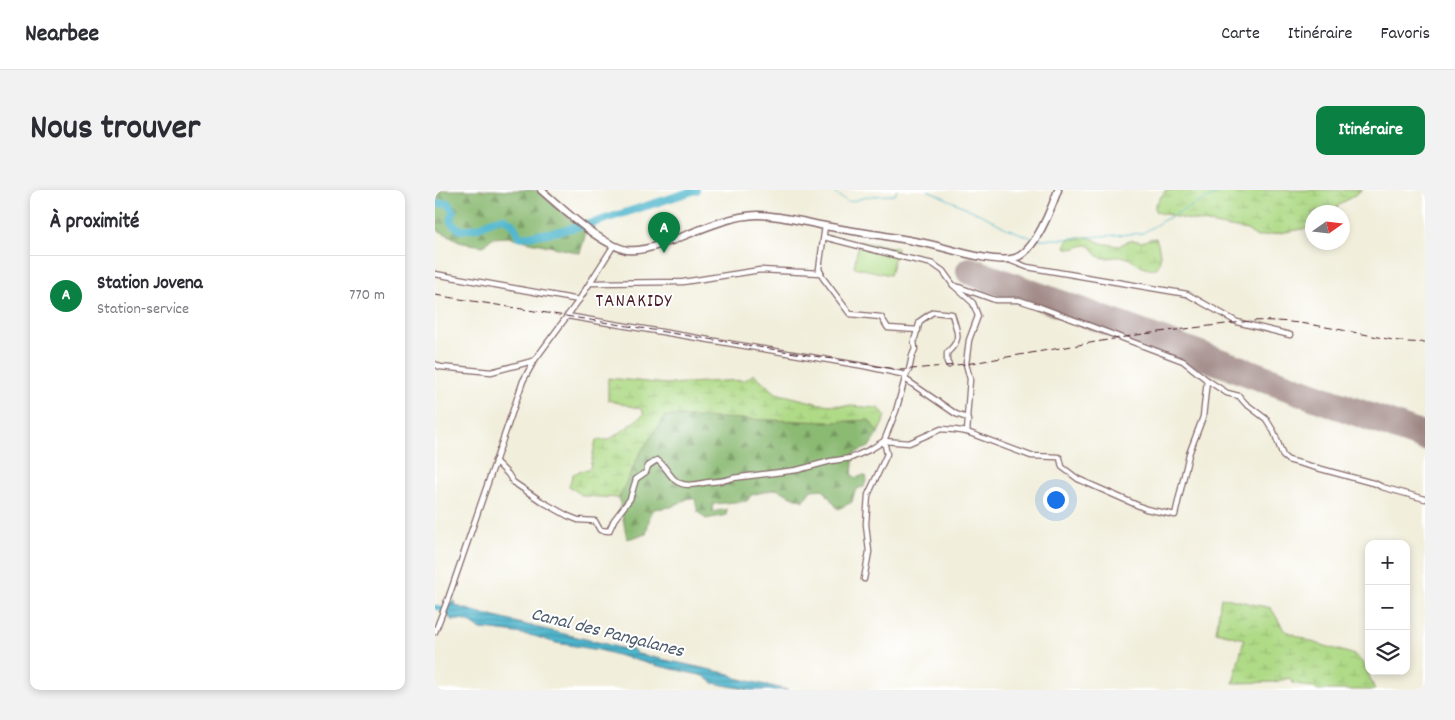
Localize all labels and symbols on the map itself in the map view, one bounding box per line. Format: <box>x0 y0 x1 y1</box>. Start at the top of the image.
north arrow <box>1305 205 1350 250</box>
pin: A <box>648 212 680 253</box>
district label: TANAKIDY <box>595 289 673 316</box>
your location <box>1043 487 1069 513</box>
water label: Canal des Pangalanes <box>528 602 687 666</box>

